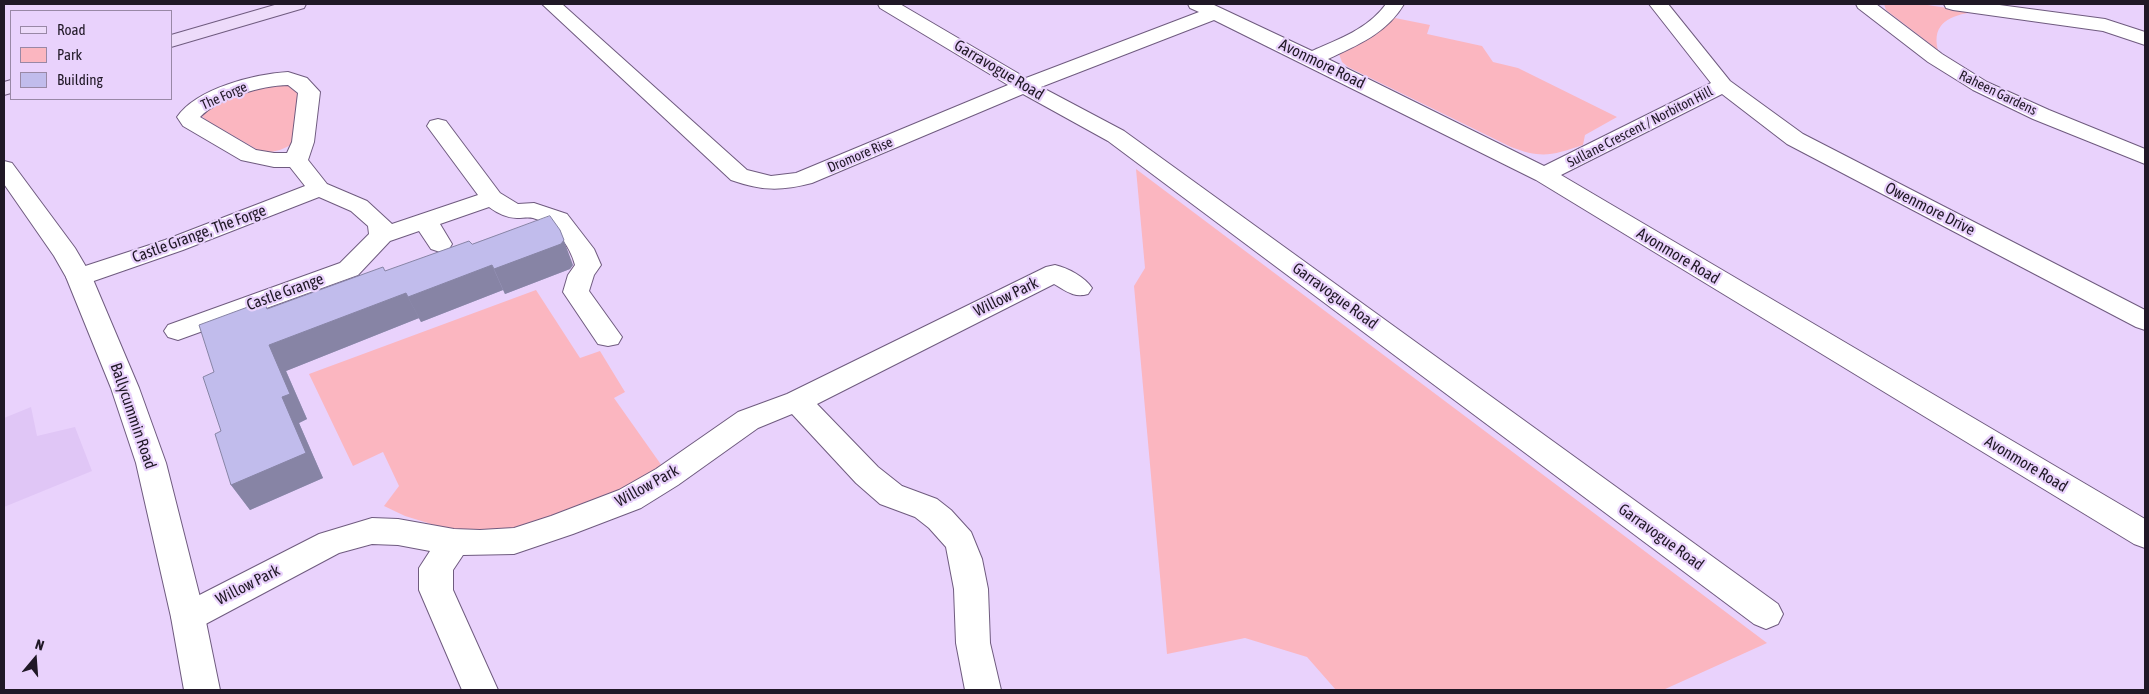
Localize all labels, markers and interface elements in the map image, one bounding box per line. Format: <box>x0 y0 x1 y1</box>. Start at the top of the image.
legend <box>10 10 172 100</box>
text: Road <box>57 21 86 38</box>
street label: Avonmore Road <box>1276 35 1368 93</box>
street label: Garravogue Road <box>951 36 1047 104</box>
text: Park <box>57 46 82 63</box>
street label: Raheen Gardens <box>1956 67 2040 119</box>
text: Building <box>57 71 103 88</box>
street label: The Forge <box>198 78 250 114</box>
street label: Sullane Crescent / Norbiton Hill <box>1564 83 1716 171</box>
street label: Dromore Rise <box>825 134 895 176</box>
street label: Owenmore Drive <box>1882 178 1978 240</box>
street label: Castle Grange, The Forge <box>129 201 269 267</box>
street label: Avonmore Road <box>1633 224 1723 288</box>
street label: Garravogue Road <box>1288 259 1382 333</box>
street label: Castle Grange <box>244 269 326 315</box>
street label: Willow Park <box>971 273 1041 321</box>
street label: Ballycummin Road <box>106 361 160 471</box>
street label: Avonmore Road <box>1981 432 2071 496</box>
street label: Willow Park <box>612 461 682 511</box>
street label: Garravogue Road <box>1614 500 1708 574</box>
street label: Willow Park <box>213 561 283 609</box>
north arrow <box>10 634 60 684</box>
text: N <box>33 636 46 654</box>

